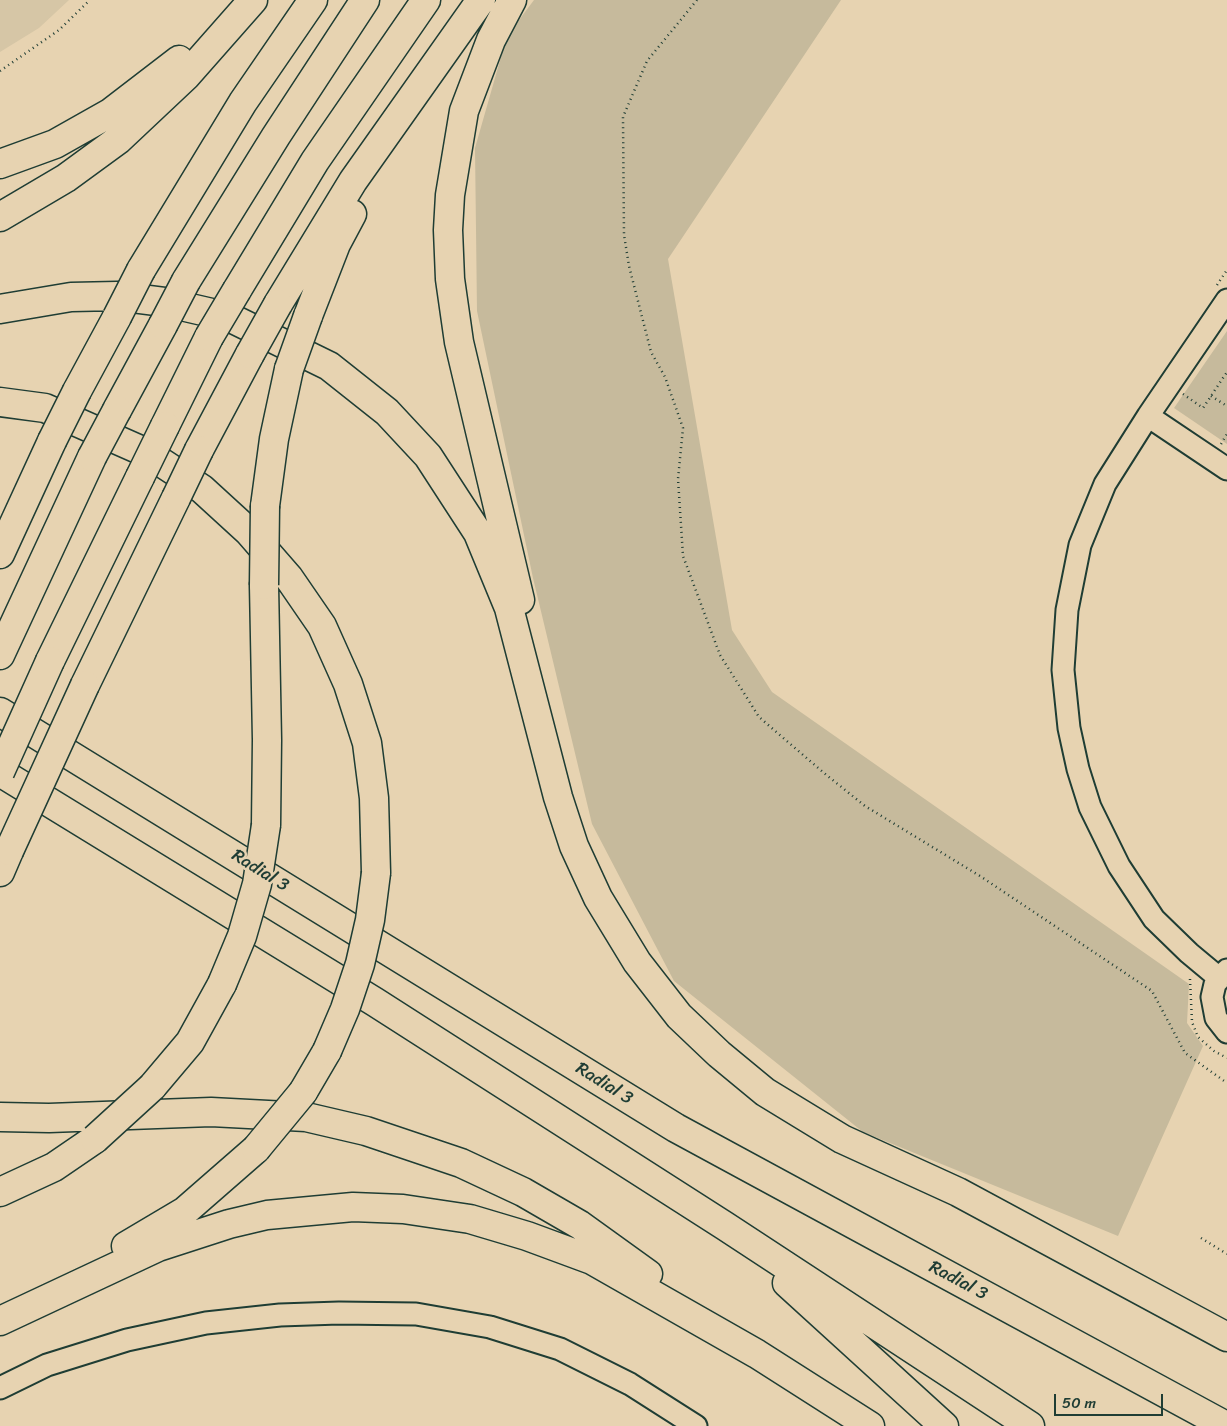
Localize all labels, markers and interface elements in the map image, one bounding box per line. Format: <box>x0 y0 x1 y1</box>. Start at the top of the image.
street label: Radial 3 <box>228 845 292 897</box>
street label: Radial 3 <box>572 1058 636 1110</box>
street label: Radial 3 <box>925 1257 991 1305</box>
scale bar <box>1057 1384 1166 1416</box>
text: 50 m <box>1062 1390 1096 1416</box>

